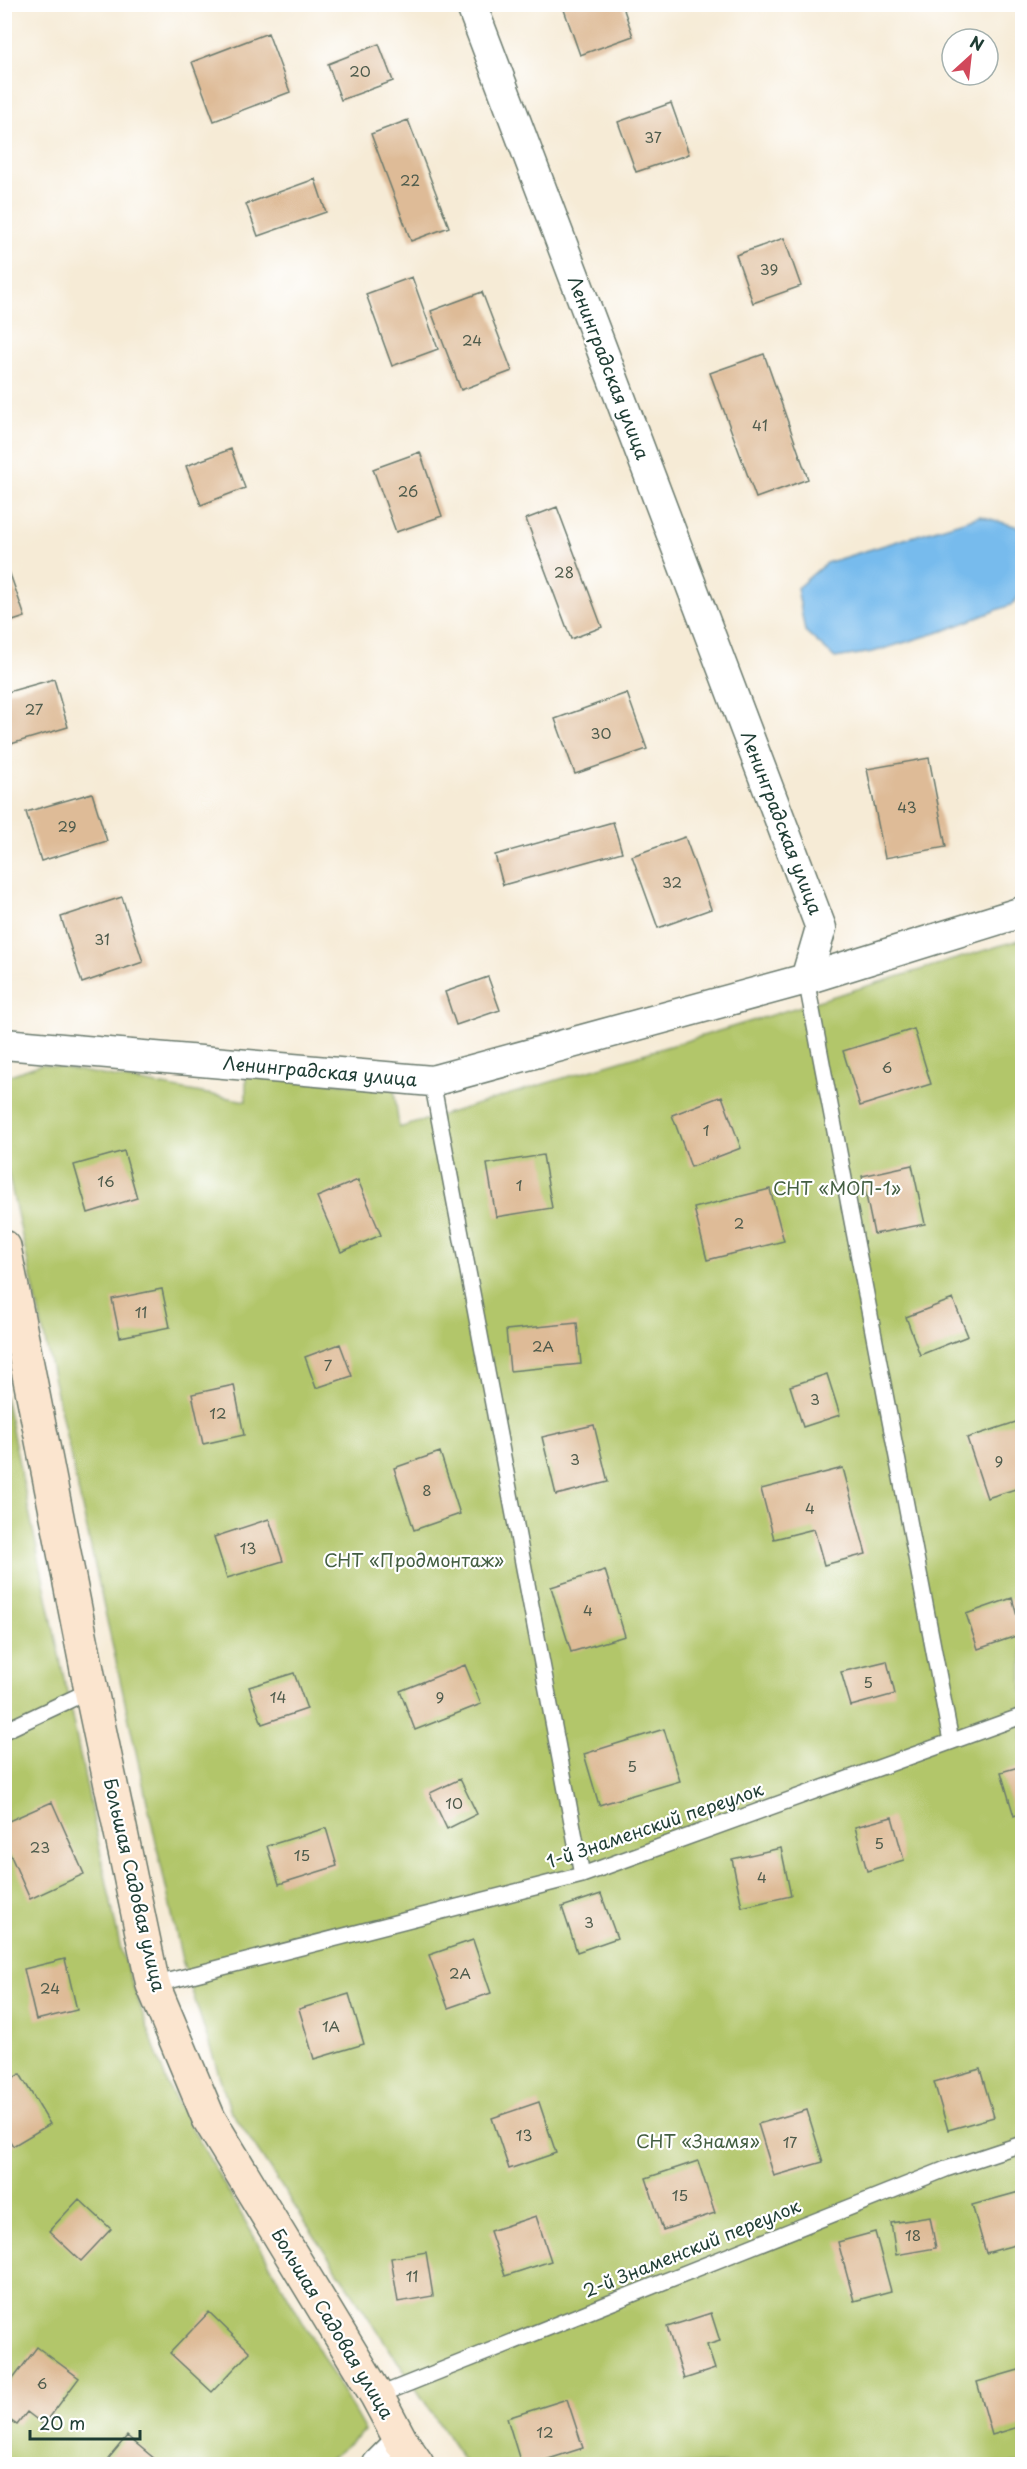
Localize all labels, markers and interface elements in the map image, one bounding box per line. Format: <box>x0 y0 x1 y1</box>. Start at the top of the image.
north arrow <box>940 27 1000 87</box>
text: N <box>966 29 988 56</box>
house number: 20 <box>349 59 371 82</box>
house number: 37 <box>644 125 662 148</box>
house number: 22 <box>400 168 420 191</box>
house number: 39 <box>760 257 778 280</box>
street label: Ленинградская улица <box>562 272 657 464</box>
house number: 24 <box>462 328 482 351</box>
house number: 41 <box>752 413 768 436</box>
house number: 26 <box>398 479 418 502</box>
house number: 28 <box>554 560 574 583</box>
house number: 27 <box>25 697 44 720</box>
house number: 30 <box>591 721 611 744</box>
street label: Ленинградская улица <box>735 727 830 919</box>
house number: 43 <box>897 795 917 818</box>
house number: 29 <box>57 814 77 837</box>
house number: 32 <box>662 870 682 893</box>
house number: 31 <box>94 927 110 950</box>
street label: Ленинградская улица <box>222 1049 419 1092</box>
house number: 6 <box>882 1055 892 1078</box>
house number: 1 <box>703 1118 709 1141</box>
house number: 16 <box>97 1169 115 1192</box>
house number: 1 <box>516 1173 522 1196</box>
park label: СНТ «МОП-1» <box>773 1174 901 1201</box>
house number: 2 <box>734 1211 744 1234</box>
house number: 11 <box>135 1300 147 1323</box>
house number: 2А <box>532 1334 554 1357</box>
house number: 7 <box>324 1353 333 1376</box>
house number: 3 <box>810 1387 820 1410</box>
house number: 12 <box>209 1401 227 1424</box>
house number: 3 <box>570 1447 580 1470</box>
house number: 9 <box>995 1449 1003 1472</box>
house number: 8 <box>422 1478 432 1501</box>
house number: 4 <box>805 1496 815 1519</box>
house number: 13 <box>240 1536 256 1559</box>
park label: СНТ «Продмонтаж» <box>324 1546 504 1573</box>
house number: 4 <box>583 1598 593 1621</box>
house number: 5 <box>863 1670 873 1693</box>
house number: 14 <box>270 1685 286 1708</box>
house number: 9 <box>436 1685 444 1708</box>
house number: 5 <box>627 1754 637 1777</box>
street label: Большая Садовая улица <box>98 1775 173 1995</box>
street label: 1-й Знаменский переулок <box>542 1775 767 1874</box>
house number: 10 <box>445 1791 463 1814</box>
house number: 5 <box>874 1831 884 1854</box>
house number: 23 <box>30 1835 50 1858</box>
house number: 15 <box>294 1843 310 1866</box>
house number: 4 <box>757 1865 767 1888</box>
house number: 3 <box>584 1910 594 1933</box>
house number: 2А <box>449 1961 471 1984</box>
house number: 24 <box>40 1976 60 1999</box>
house number: 1А <box>322 2014 340 2037</box>
house number: 13 <box>516 2123 532 2146</box>
park label: СНТ «Знамя» <box>636 2127 760 2154</box>
house number: 17 <box>783 2130 797 2153</box>
house number: 15 <box>672 2183 688 2206</box>
street label: 2-й Знаменский переулок <box>579 2191 804 2304</box>
street label: Большая Садовая улица <box>265 2223 401 2424</box>
house number: 18 <box>905 2223 921 2246</box>
house number: 11 <box>406 2264 418 2287</box>
house number: 6 <box>37 2371 47 2394</box>
scale bar <box>30 2403 140 2441</box>
text: 20 m <box>39 2409 85 2436</box>
house number: 12 <box>536 2420 554 2443</box>

